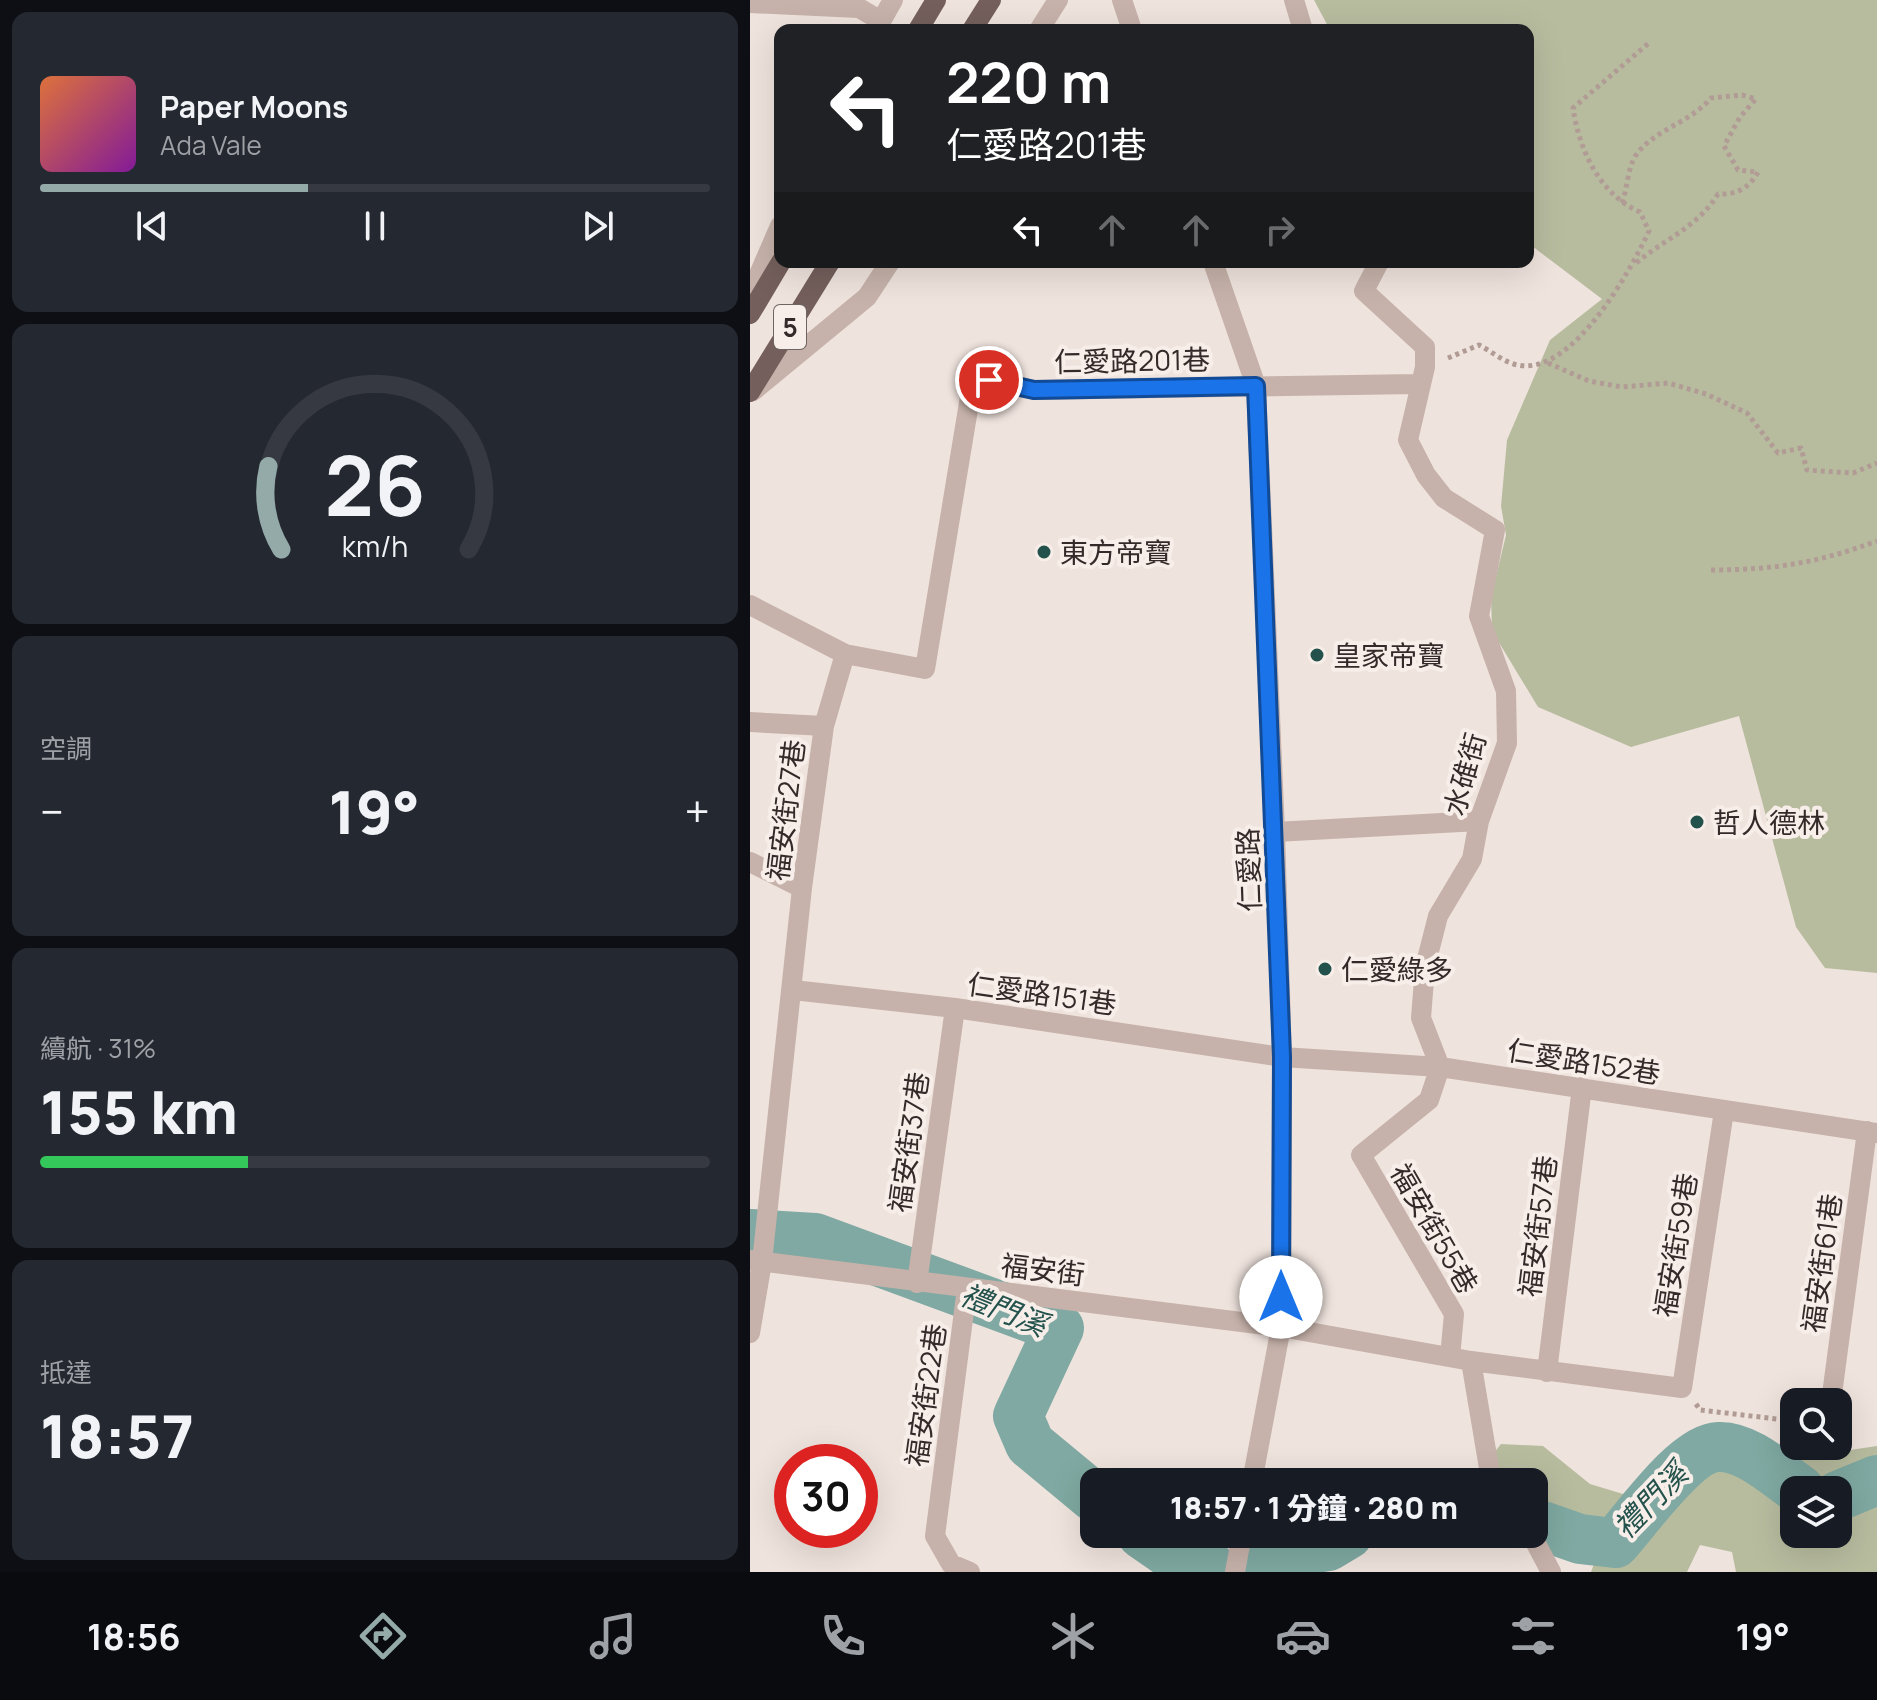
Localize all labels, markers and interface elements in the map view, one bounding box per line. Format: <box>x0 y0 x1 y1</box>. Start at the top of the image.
text: 220 m <box>946 43 1111 120</box>
icon: left <box>814 56 918 160</box>
text: Paper Moons <box>160 86 348 127</box>
text: 仁愛路201巷 <box>946 120 1147 169</box>
text: Ada Vale <box>160 127 262 163</box>
icon: previous <box>130 204 174 248</box>
icon: pause <box>353 204 397 248</box>
icon: next <box>576 204 620 248</box>
icon: left <box>1006 208 1050 252</box>
icon: ahead <box>1090 208 1134 252</box>
icon: ahead <box>1174 208 1218 252</box>
icon: right <box>1258 208 1302 252</box>
road number: 5 <box>774 305 806 349</box>
street label: 仁愛路201巷 <box>1054 340 1210 380</box>
pin <box>955 346 1023 414</box>
icon: arrive <box>967 358 1011 402</box>
text: 26 <box>324 427 426 541</box>
text: km/h <box>342 527 408 566</box>
place label: 東方帝寶 <box>1060 533 1172 571</box>
marker: 東方帝寶 <box>1035 543 1053 561</box>
place label: 皇家帝寶 <box>1333 636 1445 674</box>
marker: 皇家帝寶 <box>1308 646 1326 664</box>
street label: 水碓街 <box>1434 728 1494 820</box>
text: 空調 <box>40 730 92 766</box>
street label: 福安街27巷 <box>757 737 813 883</box>
text: 19° <box>328 770 420 852</box>
text: − <box>40 781 64 841</box>
text: + <box>685 781 710 841</box>
place label: 哲人德林 <box>1713 803 1825 841</box>
marker: 哲人德林 <box>1688 813 1706 831</box>
street label: 仁愛路 <box>1228 827 1268 913</box>
place label: 仁愛綠多 <box>1341 950 1453 988</box>
marker: 仁愛綠多 <box>1316 960 1334 978</box>
street label: 仁愛路151巷 <box>965 964 1119 1022</box>
text: 續航 · 31% <box>40 1030 156 1066</box>
street label: 仁愛路152巷 <box>1505 1030 1663 1092</box>
street label: 福安街37巷 <box>879 1069 937 1215</box>
text: 155 km <box>40 1070 238 1152</box>
street label: 福安街57巷 <box>1509 1153 1565 1299</box>
street label: 福安街55巷 <box>1382 1156 1488 1300</box>
street label: 福安街59巷 <box>1645 1170 1705 1320</box>
street label: 福安街61巷 <box>1792 1191 1850 1335</box>
street label: 福安街 <box>999 1245 1087 1293</box>
position arrow <box>1239 1255 1323 1339</box>
water label: 禮門溪 <box>955 1273 1057 1346</box>
street label: 福安街22巷 <box>896 1321 954 1469</box>
text: 抵達 <box>40 1354 92 1390</box>
map controls <box>1780 1388 1852 1548</box>
button: search <box>1780 1388 1852 1460</box>
text: 18:57 <box>40 1394 194 1476</box>
speed limit sign: 30 <box>774 1444 878 1548</box>
water label: 禮門溪 <box>1604 1451 1699 1547</box>
button: layers <box>1780 1476 1852 1548</box>
text: 18:57 · 1 分鐘 · 280 m <box>1170 1487 1458 1528</box>
icon: directions <box>355 1608 411 1664</box>
icon: music <box>585 1608 641 1664</box>
icon: phone <box>815 1608 871 1664</box>
icon: climate <box>1045 1608 1101 1664</box>
icon: car <box>1275 1608 1331 1664</box>
icon: filters <box>1505 1608 1561 1664</box>
text: 18:56 <box>87 1612 181 1661</box>
text: 19° <box>1736 1612 1790 1661</box>

